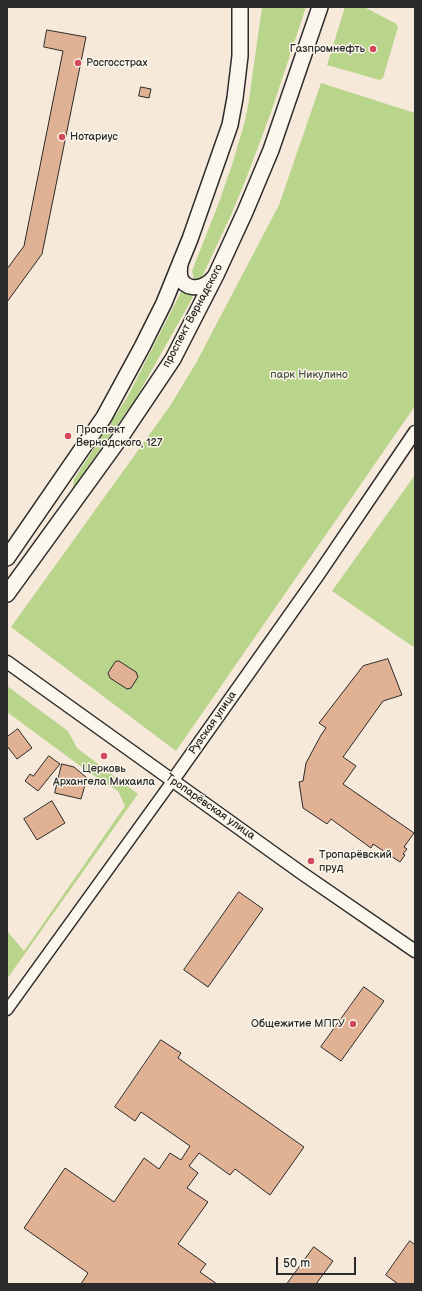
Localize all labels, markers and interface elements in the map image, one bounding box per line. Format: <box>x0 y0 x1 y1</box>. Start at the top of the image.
place label: Газпромнефть <box>290 42 365 56</box>
marker: Газпромнефть <box>368 44 378 54</box>
place label: Росгосстрах <box>86 56 147 70</box>
marker: Росгосстрах <box>73 58 83 68</box>
place label: Нотариус <box>70 130 118 144</box>
marker: Нотариус <box>57 132 67 142</box>
street label: проспект Вернадского <box>160 262 226 370</box>
park label: парк Никулино <box>270 368 348 382</box>
place label: Проспект Вернадского, 127 <box>76 423 162 449</box>
marker: Проспект Вернадского, 127 <box>63 431 73 441</box>
street label: Рузская улица <box>186 689 240 757</box>
marker: Церковь Архангела Михаила <box>99 751 109 761</box>
place label: Церковь Архангела Михаила <box>53 762 155 788</box>
street label: Тропарёвская улица <box>163 771 257 843</box>
place label: Тропарёвский пруд <box>319 848 392 874</box>
marker: Тропарёвский пруд <box>306 856 316 866</box>
place label: Общежитие МПГУ <box>251 1017 345 1031</box>
marker: Общежитие МПГУ <box>348 1019 358 1029</box>
scale bar <box>278 1249 358 1275</box>
text: 50 m <box>283 1256 310 1271</box>

